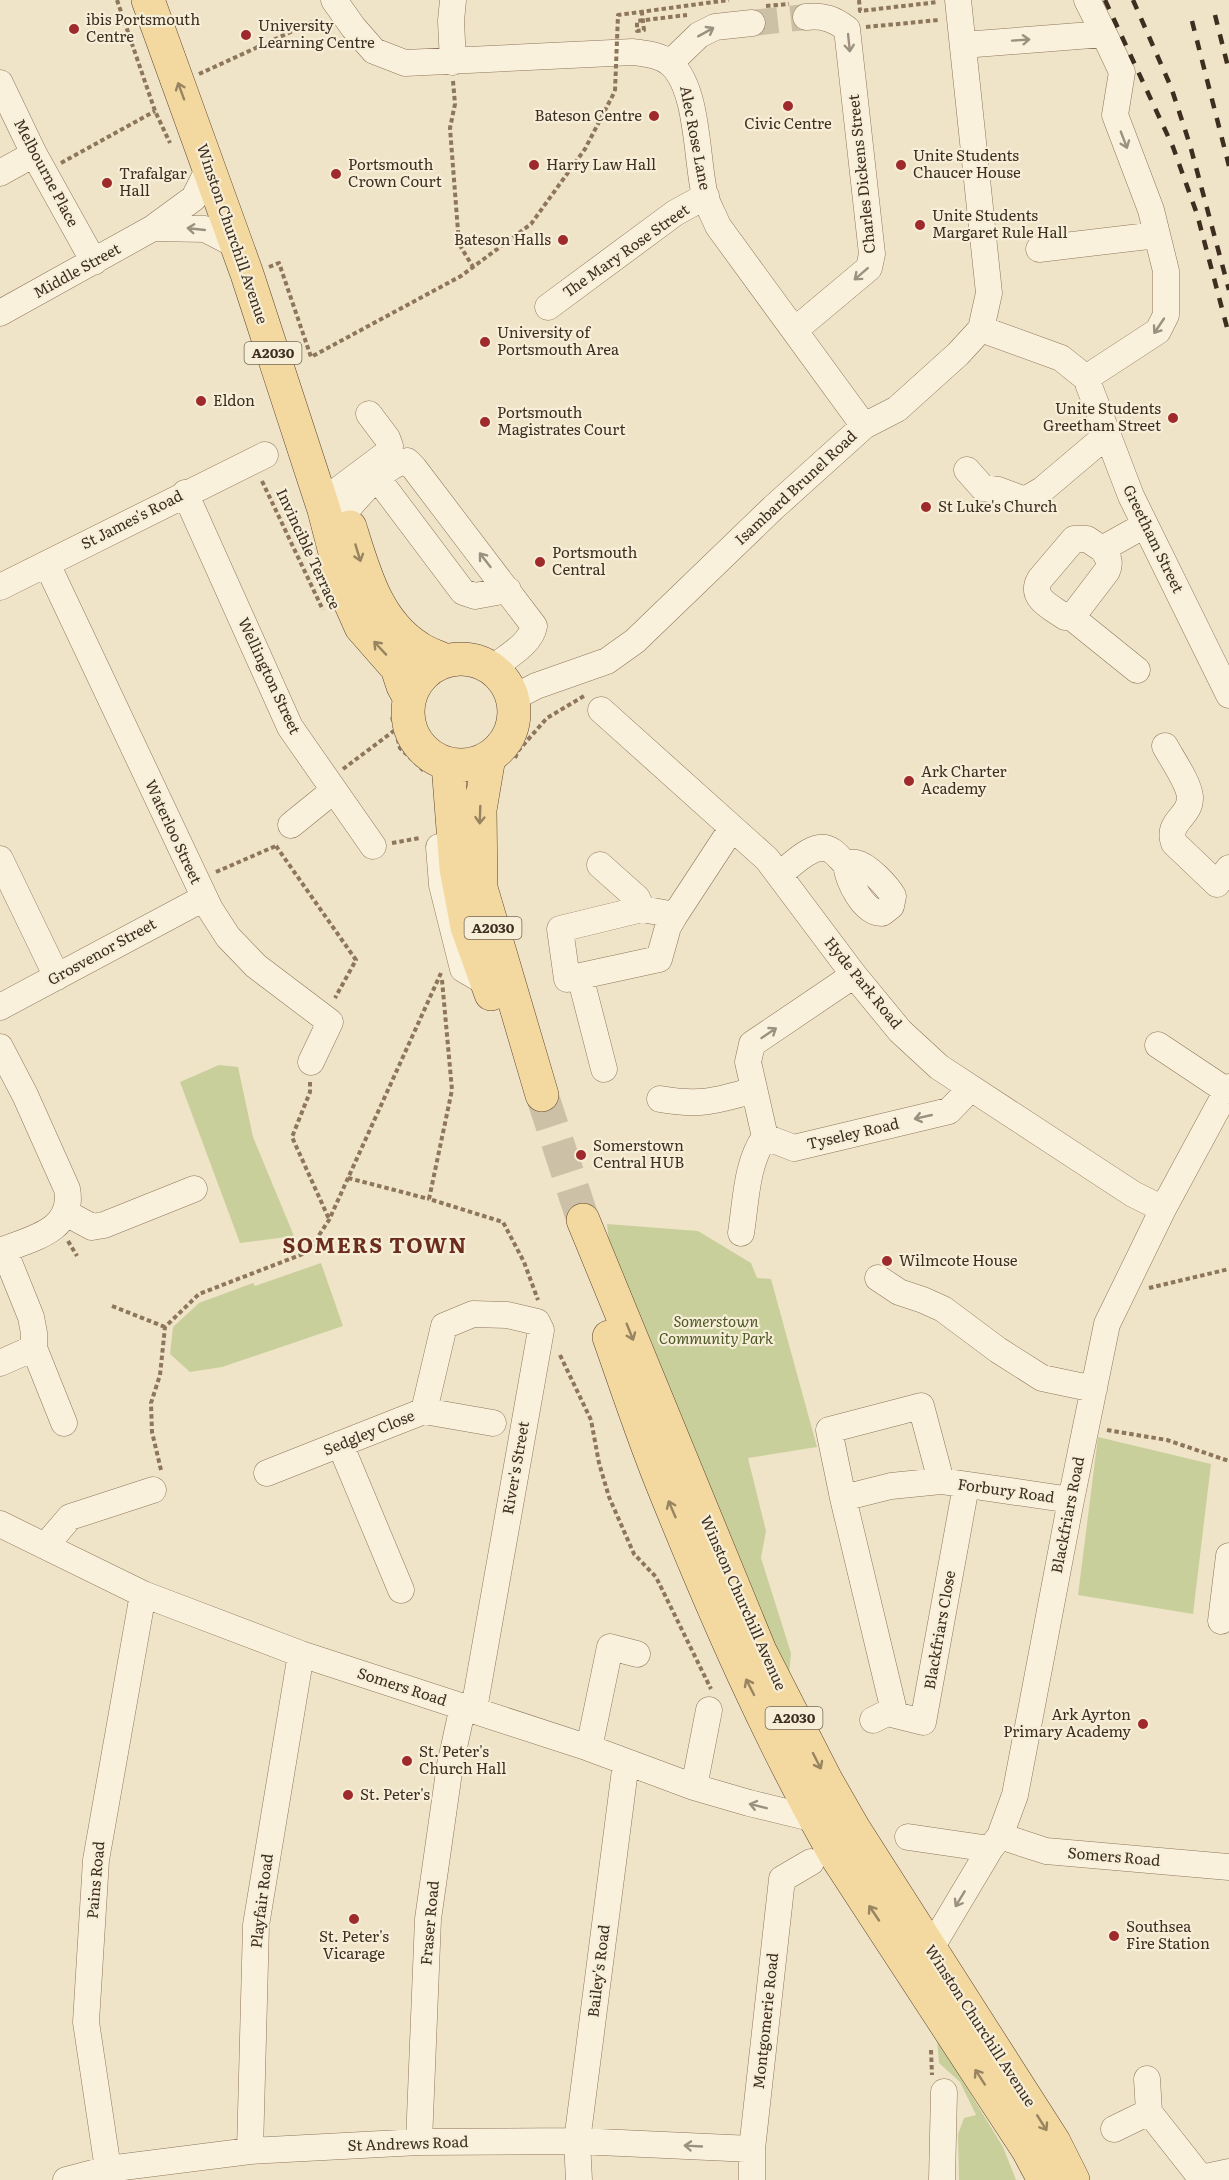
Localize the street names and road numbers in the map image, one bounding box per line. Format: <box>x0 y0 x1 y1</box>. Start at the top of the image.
street label: Alec Rose Lane <box>675 84 718 192</box>
street label: Charles Dickens Street <box>841 93 880 255</box>
street label: Melbourne Place <box>9 114 86 231</box>
street label: Winston Churchill Avenue <box>192 140 275 327</box>
street label: The Mary Rose Street <box>557 197 693 302</box>
street label: Middle Street <box>28 236 124 303</box>
road number: A2030 <box>244 342 302 364</box>
street label: Isambard Brunel Road <box>729 424 861 550</box>
street label: Greetham Street <box>1118 480 1191 596</box>
street label: St James's Road <box>76 483 186 554</box>
street label: Invincible Terrace <box>271 484 348 613</box>
street label: Wellington Street <box>233 613 307 738</box>
street label: Waterloo Street <box>140 775 209 887</box>
street label: Grosvenor Street <box>43 911 160 990</box>
road number: A2030 <box>464 917 522 939</box>
street label: Hyde Park Road <box>820 931 908 1033</box>
street label: Tyseley Road <box>804 1111 901 1154</box>
street label: Sedgley Close <box>319 1403 418 1460</box>
street label: River's Street <box>495 1419 534 1516</box>
street label: Blackfriars Road <box>1044 1454 1089 1575</box>
street label: Forbury Road <box>956 1471 1056 1508</box>
street label: Winston Churchill Avenue <box>695 1511 793 1694</box>
street label: Blackfriars Close <box>917 1568 960 1691</box>
street label: Somers Road <box>355 1660 450 1711</box>
road number: A2030 <box>766 1707 822 1729</box>
street label: Pains Road <box>80 1840 109 1920</box>
street label: Somers Road <box>1067 1840 1161 1871</box>
street label: Playfair Road <box>243 1852 278 1949</box>
street label: Fraser Road <box>413 1880 444 1966</box>
street label: Bailey's Road <box>580 1923 615 2019</box>
street label: Winston Churchill Avenue <box>920 1939 1043 2111</box>
street label: Montgomerie Road <box>746 1952 783 2090</box>
street label: St Andrews Road <box>347 2129 469 2156</box>

